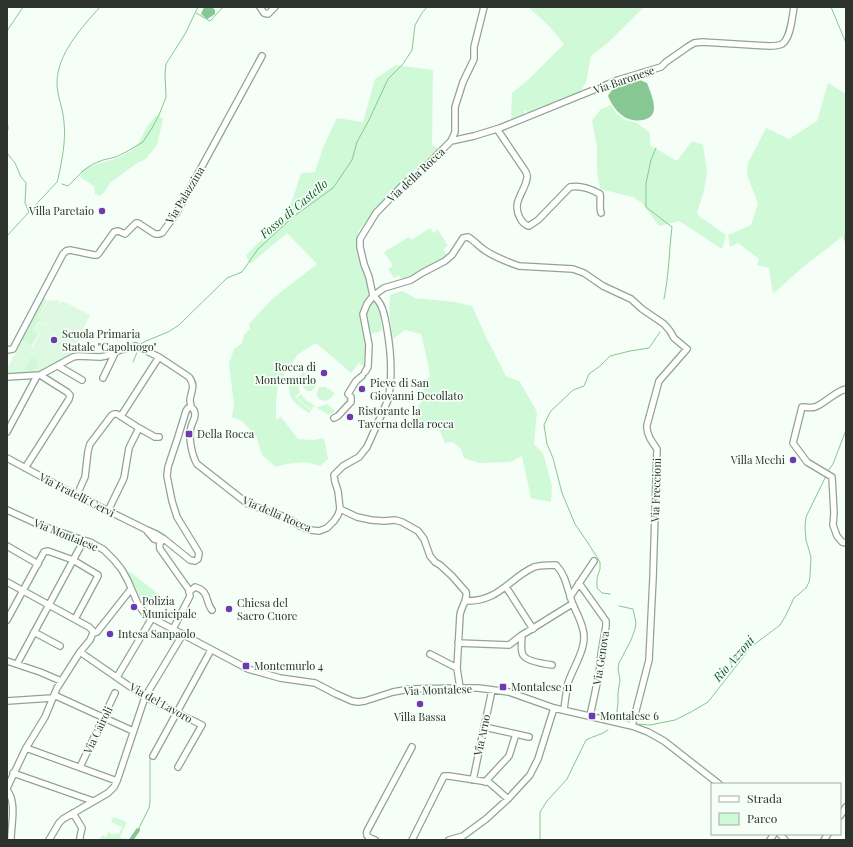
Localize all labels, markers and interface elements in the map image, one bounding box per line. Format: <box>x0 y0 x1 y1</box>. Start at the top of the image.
street label: Via Baronese <box>590 62 657 97</box>
street label: Via della Rocca <box>383 144 448 206</box>
street label: Via Palazzina <box>161 163 208 227</box>
water label: Fosso di Castello <box>255 175 331 242</box>
place label: Villa Paretaio <box>28 203 94 218</box>
marker: Villa Paretaio <box>97 206 107 216</box>
place label: Scuola Primaria Statale "Capoluogo" <box>62 326 157 354</box>
marker: Scuola Primaria Statale "Capoluogo" <box>49 335 59 345</box>
place label: Rocca di Montemurlo <box>255 359 316 387</box>
marker: Rocca di Montemurlo <box>319 368 329 378</box>
place label: Pieve di San Giovanni Decollato <box>370 375 463 403</box>
marker: Pieve di San Giovanni Decollato <box>357 384 367 394</box>
place label: Ristorante la Taverna della rocca <box>358 403 454 431</box>
marker: Ristorante la Taverna della rocca <box>345 412 355 422</box>
place label: Della Rocca <box>197 426 255 441</box>
marker: Della Rocca <box>184 429 194 439</box>
place label: Villa Mechi <box>730 452 785 467</box>
marker: Villa Mechi <box>788 455 798 465</box>
street label: Via Freccioni <box>647 458 664 523</box>
street label: Via Fratelli Cervi <box>36 469 118 520</box>
street label: Via della Rocca <box>239 492 314 535</box>
street label: Via Montalese <box>31 514 101 554</box>
place label: Polizia Municipale <box>142 593 197 621</box>
place label: Chiesa del Sacro Cuore <box>237 595 298 623</box>
marker: Polizia Municipale <box>129 602 139 612</box>
marker: Chiesa del Sacro Cuore <box>224 604 234 614</box>
place label: Intesa Sanpaolo <box>118 626 196 641</box>
marker: Intesa Sanpaolo <box>105 629 115 639</box>
street label: Via Genova <box>589 629 612 687</box>
water label: Rio Azzoni <box>708 632 758 685</box>
place label: Montemurlo 4 <box>254 658 324 673</box>
marker: Montemurlo 4 <box>241 661 251 671</box>
street label: Via del Lavoro <box>126 679 195 726</box>
place label: Montalese 11 <box>511 679 572 694</box>
street label: Via Montalese <box>403 681 473 698</box>
marker: Montalese 11 <box>498 682 508 692</box>
marker: Villa Bassa <box>415 699 425 709</box>
street label: Via Cairoli <box>79 703 116 757</box>
place label: Montalese 6 <box>600 708 659 723</box>
place label: Villa Bassa <box>393 709 446 724</box>
marker: Montalese 6 <box>587 711 597 721</box>
street label: Via Arno <box>470 713 493 758</box>
legend <box>711 783 841 835</box>
text: Strada <box>747 790 782 806</box>
text: Parco <box>747 810 778 826</box>

